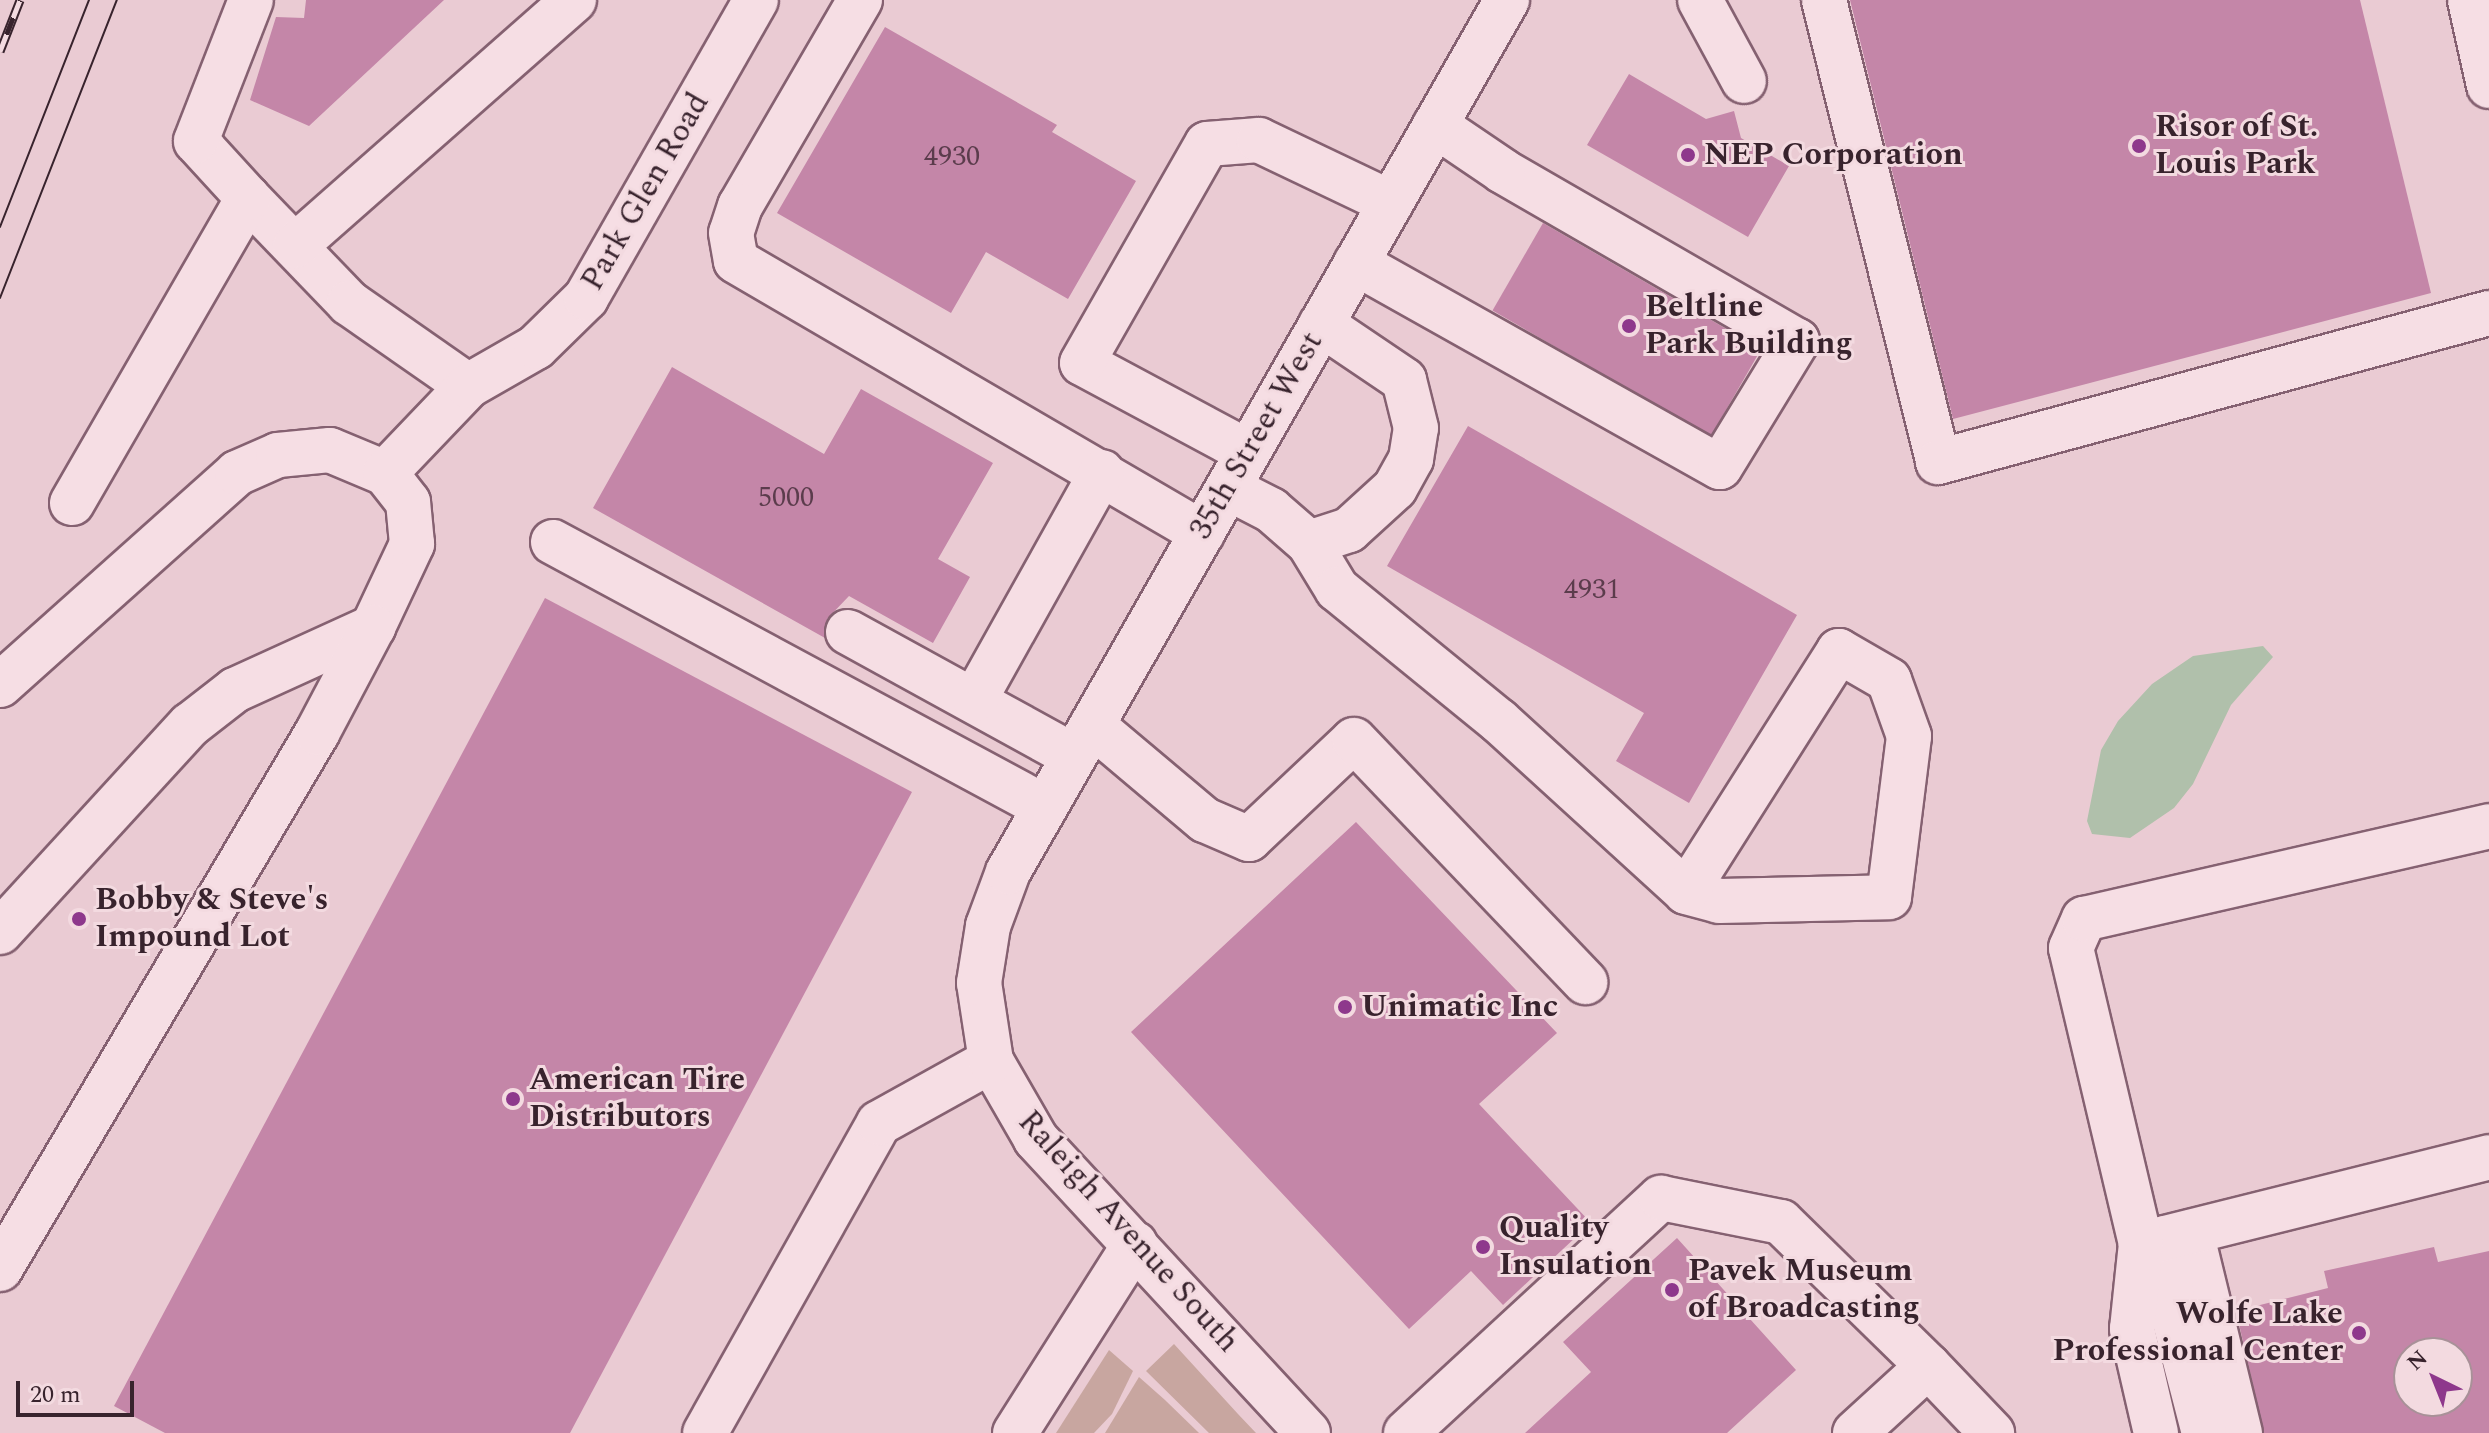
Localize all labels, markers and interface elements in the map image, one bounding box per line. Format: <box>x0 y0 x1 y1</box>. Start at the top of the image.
street label: Park Glen Road <box>574 86 718 298</box>
place label: Risor of St. Louis Park <box>2155 109 2318 184</box>
place label: NEP Corporation <box>1704 136 1963 174</box>
marker: Risor of St. Louis Park <box>2130 137 2148 155</box>
house number: 4930 <box>924 140 980 174</box>
marker: NEP Corporation <box>1679 146 1697 164</box>
place label: Beltline Park Building <box>1645 289 1853 364</box>
marker: Beltline Park Building <box>1620 317 1638 335</box>
street label: 35th Street West <box>1182 326 1332 546</box>
house number: 5000 <box>758 481 814 515</box>
house number: 4931 <box>1564 573 1620 607</box>
place label: Bobby & Steve's Impound Lot <box>95 882 328 957</box>
marker: Bobby & Steve's Impound Lot <box>70 910 88 928</box>
place label: Unimatic Inc <box>1361 988 1558 1026</box>
marker: Unimatic Inc <box>1336 998 1354 1016</box>
place label: American Tire Distributors <box>529 1062 745 1137</box>
marker: American Tire Distributors <box>504 1090 522 1108</box>
street label: Raleigh Avenue South <box>1009 1103 1247 1361</box>
place label: Quality Insulation <box>1499 1210 1652 1285</box>
marker: Quality Insulation <box>1474 1238 1492 1256</box>
place label: Pavek Museum of Broadcasting <box>1688 1253 1920 1328</box>
marker: Pavek Museum of Broadcasting <box>1663 1281 1681 1299</box>
place label: Wolfe Lake Professional Center <box>2052 1296 2343 1371</box>
marker: Wolfe Lake Professional Center <box>2350 1324 2368 1342</box>
north arrow <box>2393 1337 2473 1417</box>
text: N <box>2400 1342 2435 1379</box>
scale bar <box>20 1365 138 1415</box>
text: 20 m <box>30 1377 81 1413</box>

